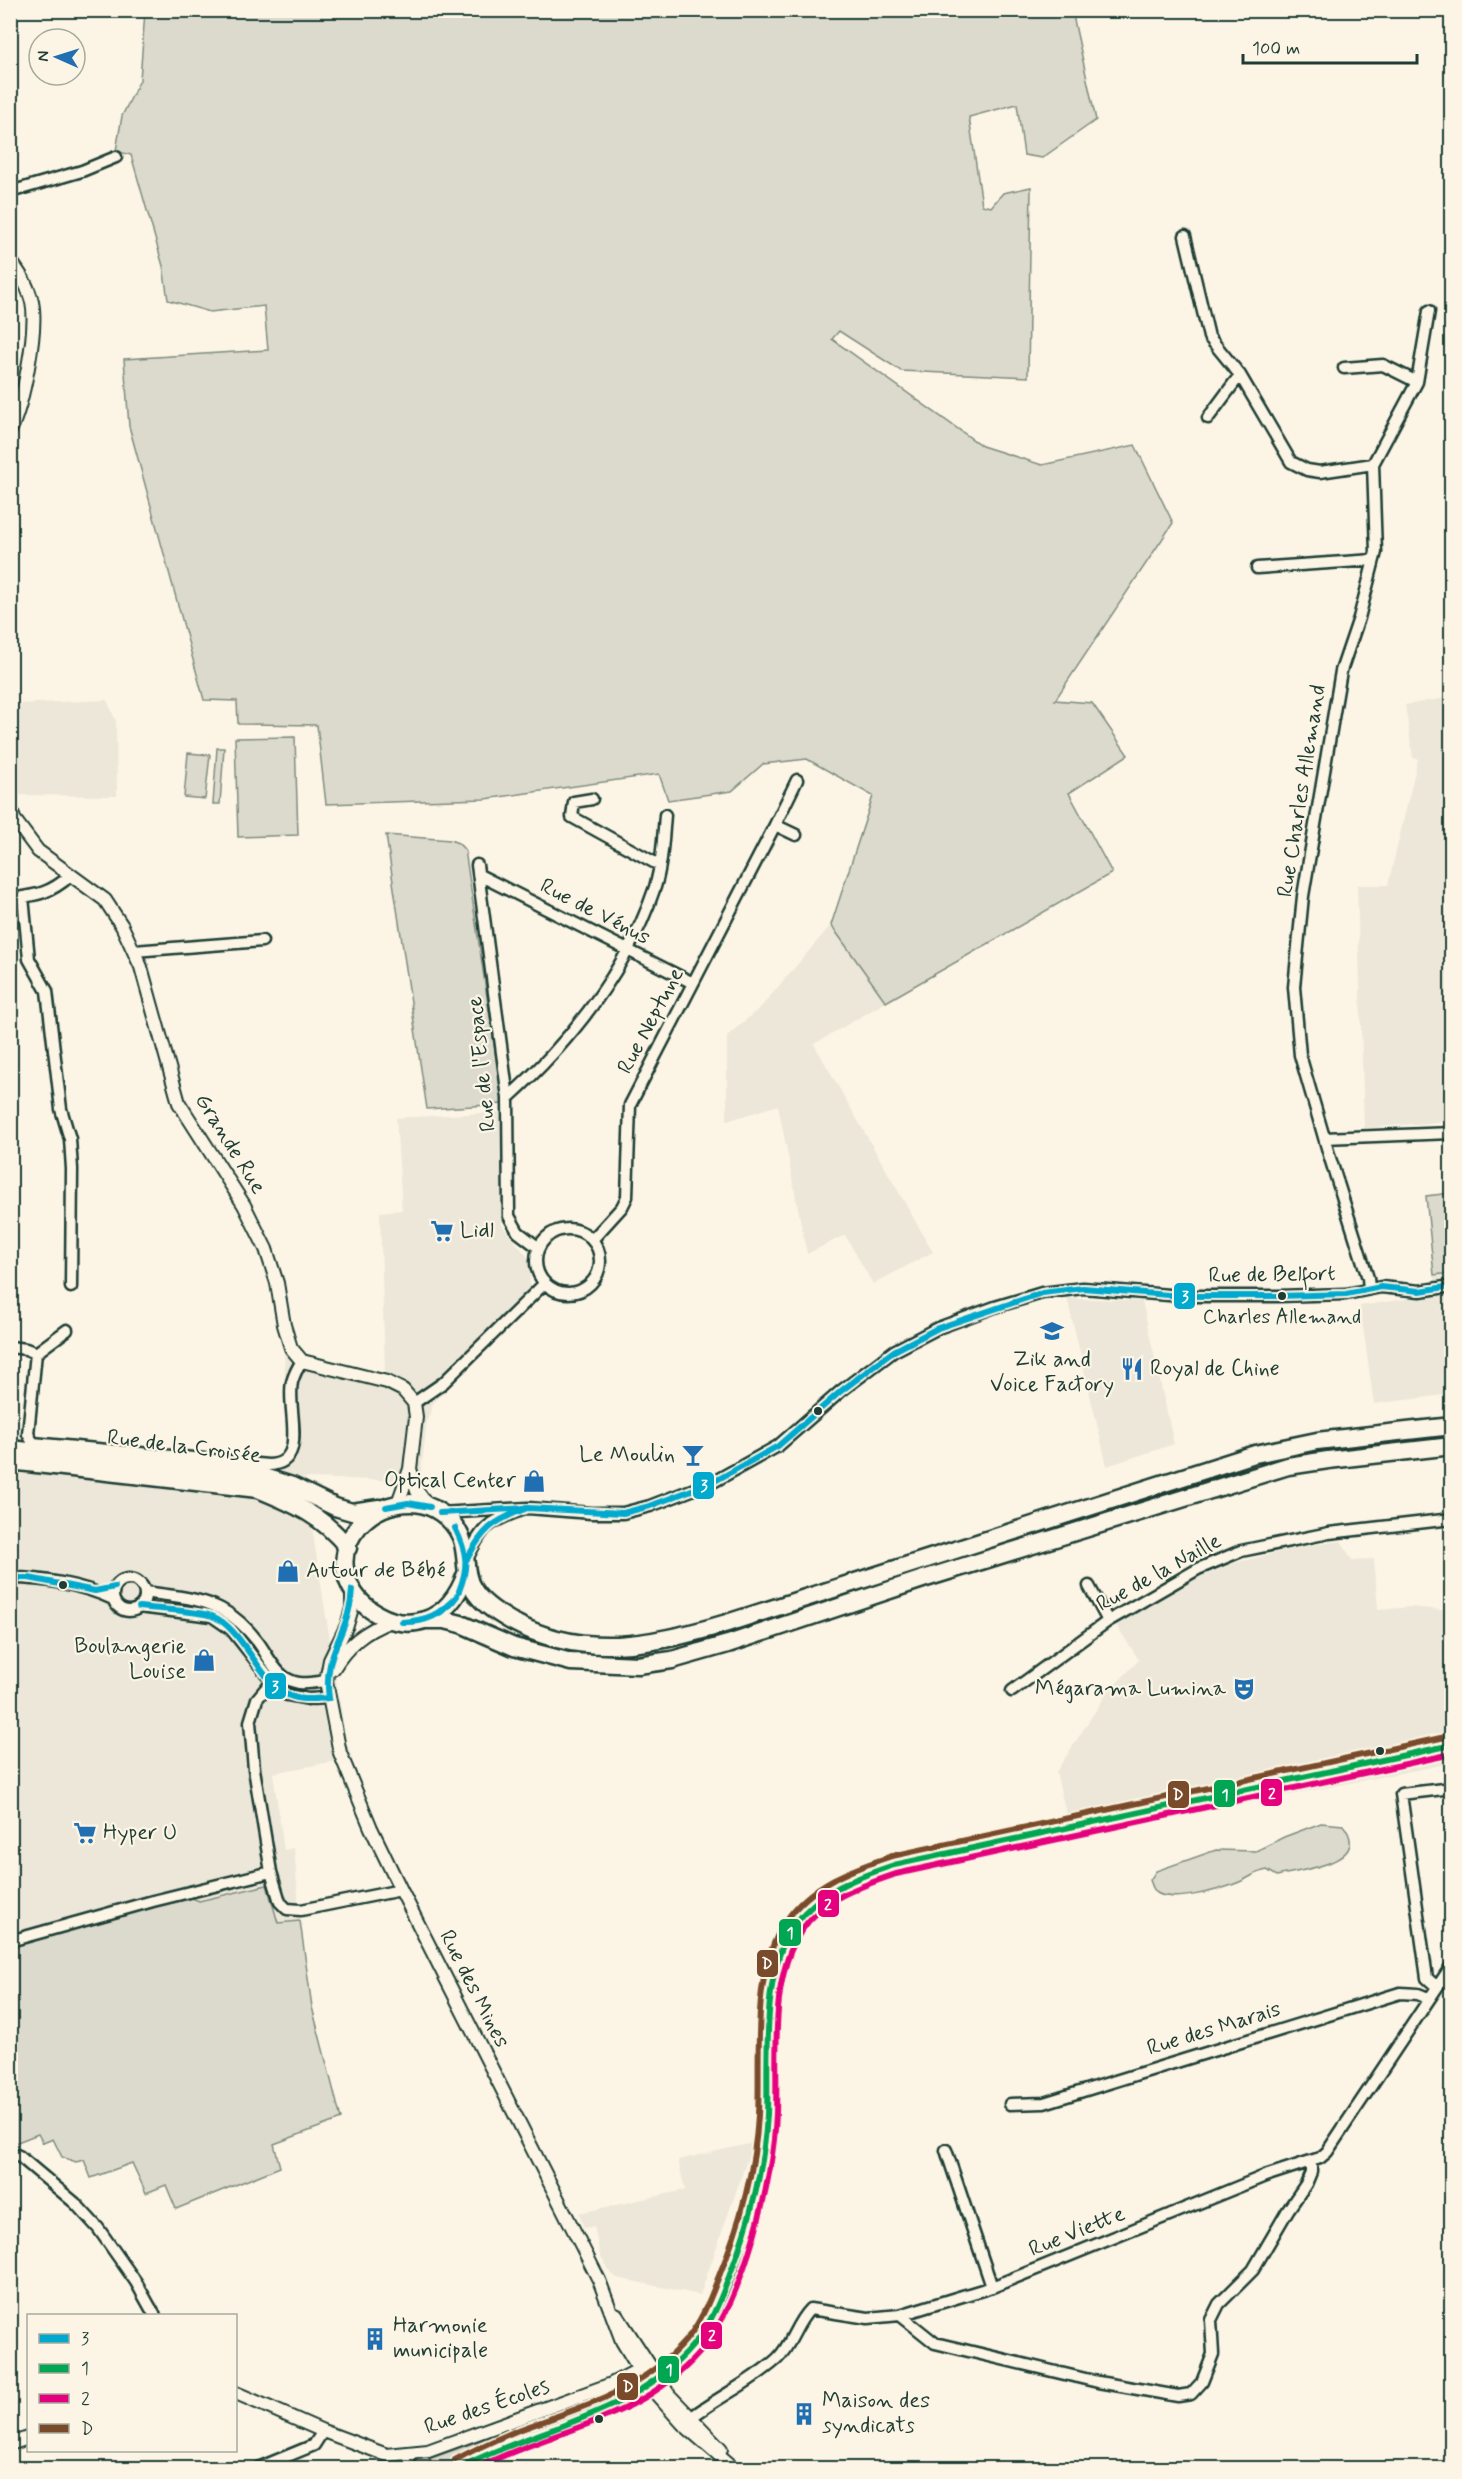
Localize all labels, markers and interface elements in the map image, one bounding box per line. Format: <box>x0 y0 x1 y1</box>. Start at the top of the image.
north arrow <box>27 27 87 87</box>
scale bar <box>1243 27 1417 65</box>
text: 100 m <box>1252 37 1300 61</box>
text: N <box>33 50 54 62</box>
street label: Rue Charles Allemand <box>1271 683 1333 899</box>
street label: Rue de Vénus <box>535 872 655 952</box>
street label: Rue Neptune <box>611 963 691 1079</box>
street label: Rue de l'Espace <box>461 995 503 1133</box>
street label: Grande Rue <box>188 1088 272 1200</box>
place label: Lidl <box>460 1217 494 1245</box>
supermarket icon: Lidl <box>429 1218 455 1244</box>
street label: Rue de Belfort <box>1208 1260 1336 1292</box>
line badge: 3 <box>1173 1282 1196 1310</box>
text: 3 <box>1181 1287 1189 1308</box>
marker: Charles Allemand <box>1276 1290 1288 1302</box>
place label: Charles Allemand <box>1203 1304 1361 1331</box>
school or university icon: Zik and Voice Factory <box>1039 1318 1065 1344</box>
place label: Zik and Voice Factory <box>990 1346 1114 1399</box>
place label: Royal de Chine <box>1150 1355 1280 1383</box>
restaurant icon: Royal de Chine <box>1119 1356 1145 1382</box>
unlabelled marker <box>812 1405 824 1417</box>
street label: Rue de la Croisée <box>106 1424 263 1470</box>
place label: Le Moulin <box>579 1441 675 1469</box>
bar icon: Le Moulin <box>680 1442 706 1468</box>
place label: Optical Center <box>384 1467 517 1495</box>
shop icon: Optical Center <box>521 1468 547 1494</box>
line badge: 3 <box>692 1471 715 1500</box>
text: 3 <box>700 1476 708 1497</box>
street label: Rue de la Naille <box>1092 1527 1227 1619</box>
place label: Autour de Bébé <box>306 1557 446 1585</box>
shop icon: Autour de Bébé <box>275 1558 301 1584</box>
unlabelled marker <box>57 1579 69 1591</box>
place label: Boulangerie Louise <box>74 1633 186 1686</box>
shop icon: Boulangerie Louise <box>191 1647 217 1673</box>
line badge: 3 <box>264 1672 287 1700</box>
place label: Mégarama Lumina <box>1035 1675 1227 1704</box>
theatre icon: Mégarama Lumina <box>1231 1676 1257 1702</box>
text: 3 <box>271 1677 279 1698</box>
unlabelled marker <box>1374 1745 1386 1757</box>
line badge: 2 <box>1260 1778 1283 1807</box>
line badge: 1 <box>1213 1779 1236 1808</box>
line badge: D <box>1167 1780 1190 1809</box>
text: 2 <box>1268 1784 1276 1805</box>
text: D <box>1172 1785 1184 1806</box>
text: 1 <box>1221 1785 1229 1806</box>
place label: Hyper U <box>103 1819 177 1847</box>
supermarket icon: Hyper U <box>72 1820 98 1846</box>
line badge: 2 <box>817 1889 840 1918</box>
text: 2 <box>824 1895 832 1916</box>
line badge: 1 <box>778 1918 802 1947</box>
text: 1 <box>786 1923 794 1944</box>
street label: Rue des Mines <box>432 1925 516 2053</box>
line badge: D <box>756 1949 779 1978</box>
text: D <box>761 1954 773 1975</box>
street label: Rue des Marais <box>1144 1995 1285 2063</box>
street label: Rue Viette <box>1025 2200 1129 2264</box>
place label: Harmonie municipale <box>393 2312 488 2365</box>
legend <box>27 2314 237 2452</box>
line badge: 2 <box>700 2321 723 2350</box>
building icon: Harmonie municipale <box>362 2326 388 2352</box>
text: 2 <box>708 2326 716 2347</box>
text: 3 <box>81 2327 89 2351</box>
line badge: 1 <box>657 2355 680 2384</box>
text: 1 <box>81 2357 89 2381</box>
text: 1 <box>665 2360 673 2381</box>
street label: Rue des Écoles <box>420 2371 554 2441</box>
line badge: D <box>616 2372 639 2401</box>
text: D <box>622 2377 634 2398</box>
text: 2 <box>81 2387 90 2411</box>
place label: Maison des syndicats <box>822 2387 930 2440</box>
building icon: Maison des syndicats <box>791 2401 817 2427</box>
unlabelled marker <box>593 2413 605 2425</box>
text: D <box>81 2417 93 2441</box>

